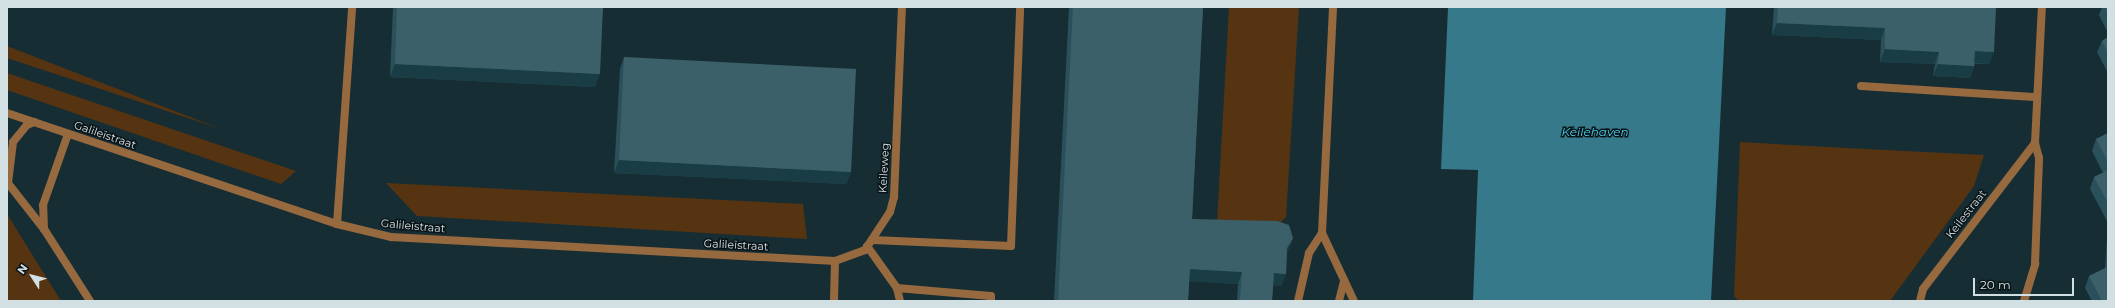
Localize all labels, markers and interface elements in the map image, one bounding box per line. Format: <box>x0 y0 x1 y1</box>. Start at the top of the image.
street label: Galileïstraat <box>72 118 138 152</box>
water label: Keilehaven <box>1561 125 1629 139</box>
street label: Keileweg <box>876 143 892 193</box>
street label: Keilestraat <box>1943 187 1989 241</box>
street label: Galileïstraat <box>380 217 446 235</box>
street label: Galileïstraat <box>703 237 769 253</box>
north arrow <box>12 256 52 296</box>
text: N <box>14 261 31 277</box>
scale bar <box>1975 270 2076 296</box>
text: 20 m <box>1980 277 2011 292</box>

